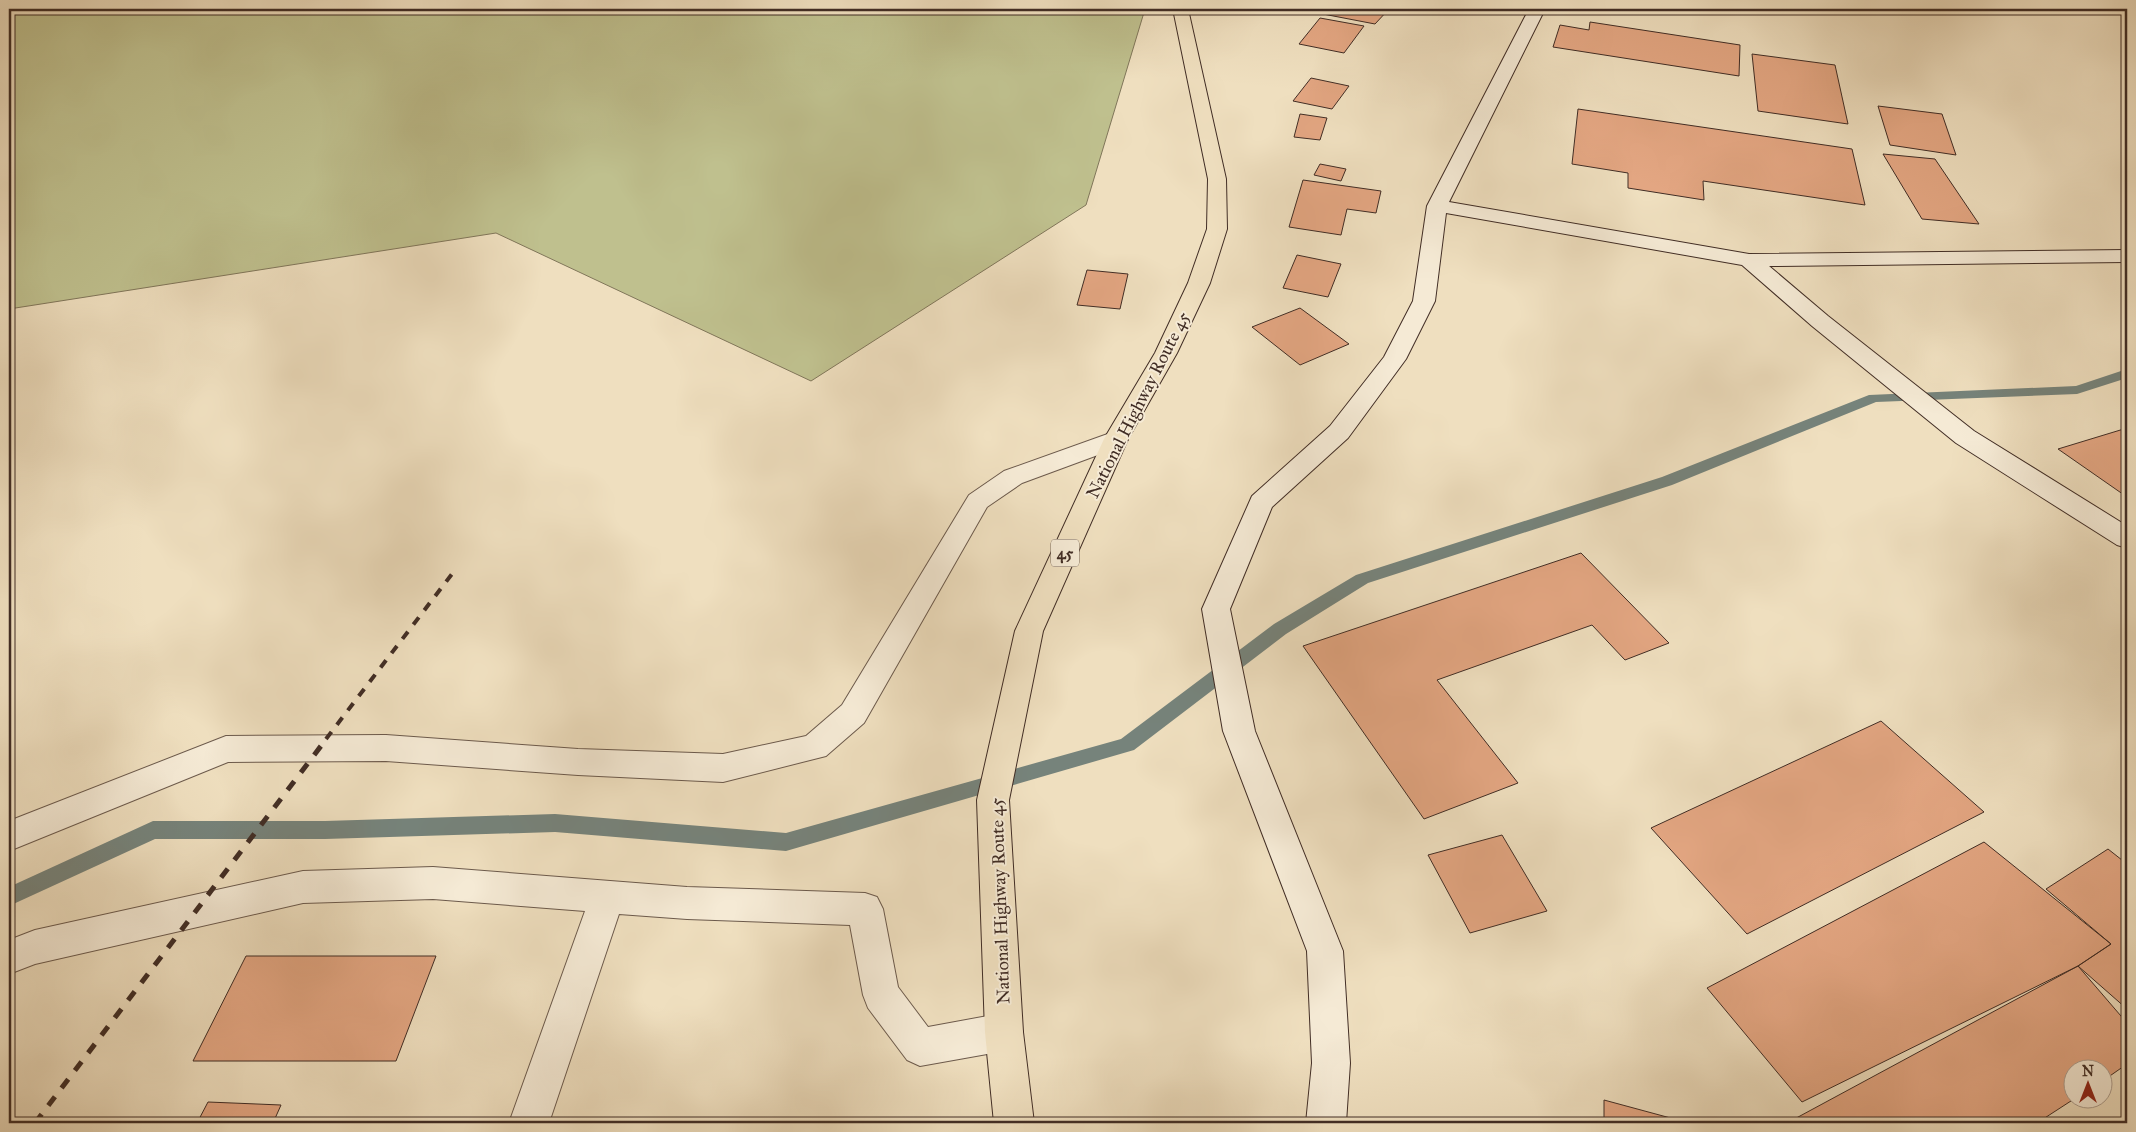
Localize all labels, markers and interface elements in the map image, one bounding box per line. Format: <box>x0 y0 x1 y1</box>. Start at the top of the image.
street label: National Highway Route 45 <box>1081 307 1196 502</box>
road number: 45 <box>1051 540 1079 566</box>
street label: National Highway Route 45 <box>985 797 1016 1005</box>
north arrow <box>2064 1060 2114 1110</box>
text: N <box>2082 1063 2094 1080</box>

